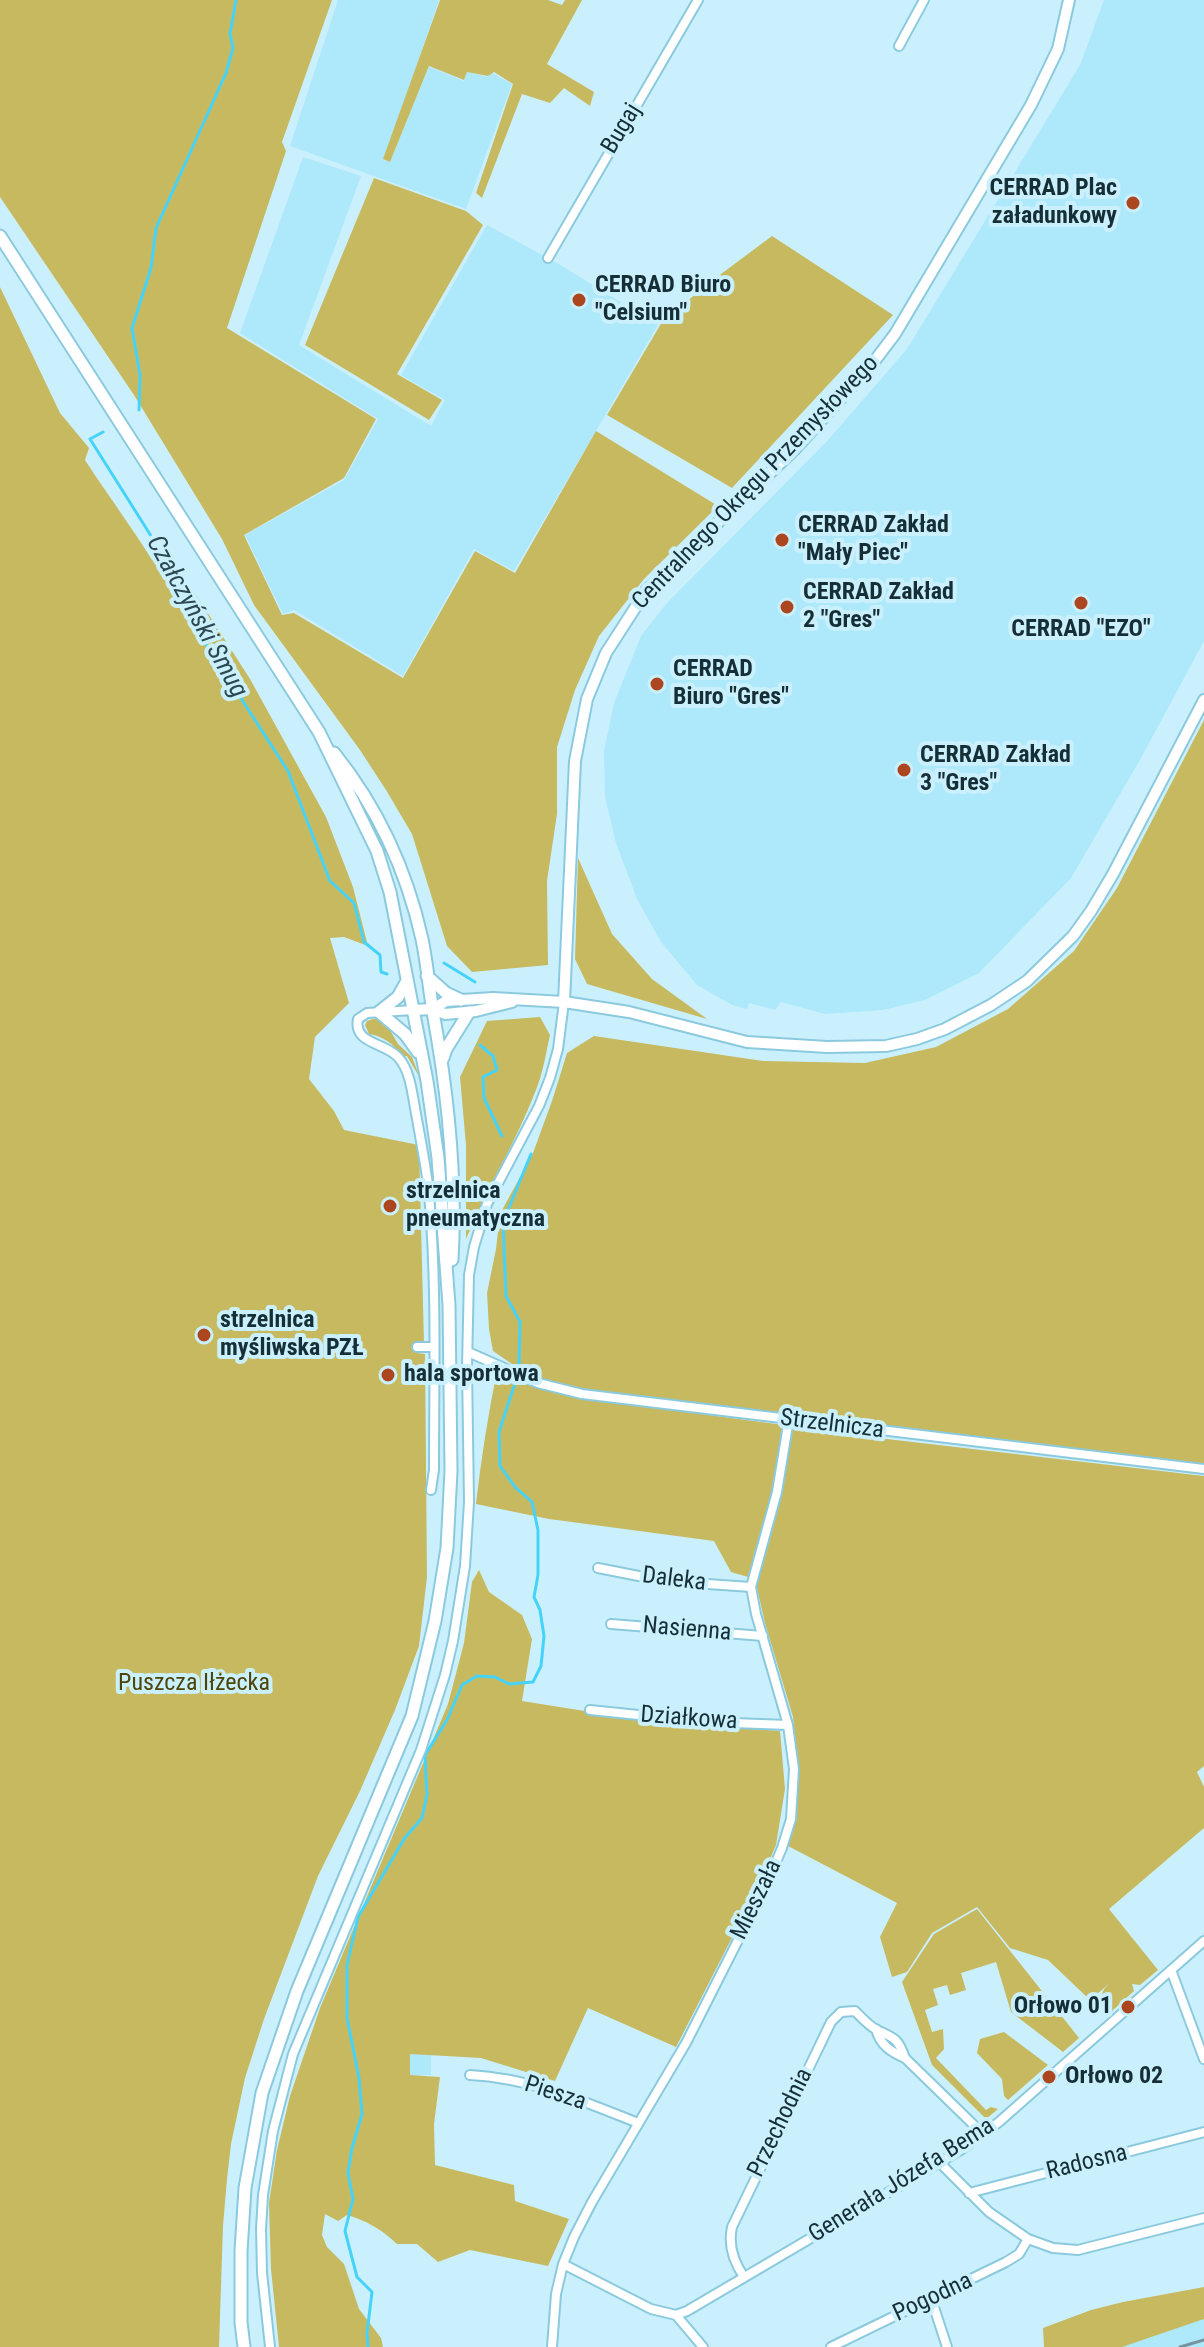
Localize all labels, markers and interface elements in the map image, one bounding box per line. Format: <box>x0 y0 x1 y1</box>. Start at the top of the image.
street label: Bugaj <box>596 99 648 159</box>
place label: CERRAD Plac załadunkowy <box>990 175 1117 231</box>
marker: CERRAD Plac załadunkowy <box>1124 194 1142 212</box>
place label: CERRAD Biuro "Celsium" <box>595 272 731 328</box>
marker: CERRAD Biuro "Celsium" <box>570 291 588 309</box>
street label: Centralnego Okręgu Przemysłowego <box>627 350 885 616</box>
place label: CERRAD Zakład "Mały Piec" <box>798 512 949 568</box>
water label: Czałczyński Smug <box>139 531 253 703</box>
marker: CERRAD Zakład "Mały Piec" <box>773 531 791 549</box>
place label: CERRAD Zakład 2 "Gres" <box>803 579 954 635</box>
marker: CERRAD "EZO" <box>1072 594 1090 612</box>
marker: CERRAD Zakład 2 "Gres" <box>778 598 796 616</box>
place label: CERRAD "EZO" <box>1011 616 1151 644</box>
place label: CERRAD Biuro "Gres" <box>673 656 789 712</box>
marker: CERRAD Biuro "Gres" <box>648 675 666 693</box>
place label: CERRAD Zakład 3 "Gres" <box>920 742 1071 798</box>
marker: CERRAD Zakład 3 "Gres" <box>895 761 913 779</box>
place label: strzelnica pneumatyczna <box>406 1178 545 1234</box>
marker: strzelnica pneumatyczna <box>381 1197 399 1215</box>
place label: strzelnica myśliwska PZŁ <box>220 1307 364 1363</box>
marker: strzelnica myśliwska PZŁ <box>195 1326 213 1344</box>
place label: hala sportowa <box>404 1361 539 1389</box>
marker: hala sportowa <box>379 1366 397 1384</box>
street label: Strzelnicza <box>779 1404 885 1446</box>
street label: Daleka <box>640 1562 708 1598</box>
street label: Nasienna <box>642 1612 732 1648</box>
park label: Puszcza Iłżecka <box>118 1670 270 1698</box>
street label: Działkowa <box>640 1701 738 1737</box>
street label: Mieszała <box>725 1855 789 1945</box>
place label: Orłowo 01 <box>1014 1993 1112 2021</box>
marker: Orłowo 01 <box>1119 1998 1137 2016</box>
place label: Orłowo 02 <box>1065 2063 1163 2091</box>
street label: Przechodnia <box>742 2064 820 2182</box>
marker: Orłowo 02 <box>1040 2068 1058 2086</box>
street label: Piesza <box>521 2071 589 2117</box>
street label: Generała Józefa Bema <box>804 2112 1000 2250</box>
street label: Radosna <box>1044 2139 1130 2187</box>
street label: Pogodna <box>889 2267 977 2329</box>

